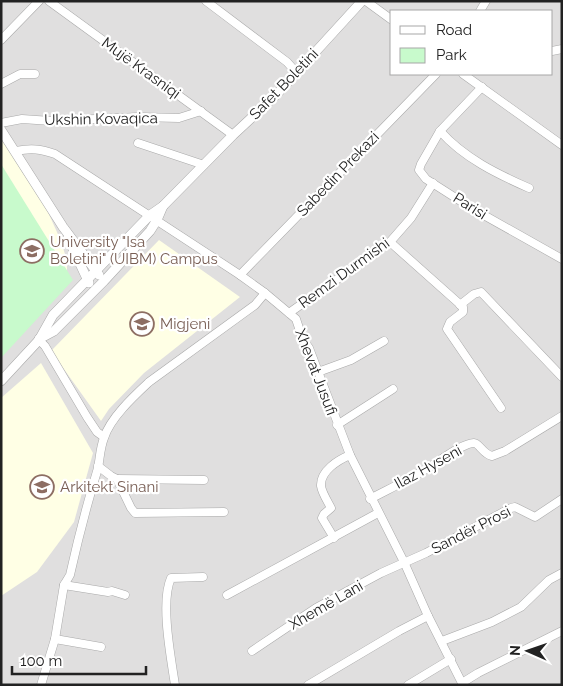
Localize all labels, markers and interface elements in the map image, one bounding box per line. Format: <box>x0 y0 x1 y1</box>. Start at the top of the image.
legend <box>390 10 553 75</box>
text: Road <box>436 21 472 39</box>
street label: Mujë Krasniqi <box>98 33 184 103</box>
street label: Safet Boletini <box>246 45 322 123</box>
text: Park <box>436 46 467 64</box>
street label: Ukshin Kovaqica <box>44 109 158 129</box>
street label: Sabedin Prekazi <box>293 128 383 220</box>
street label: Parisi <box>450 189 490 223</box>
place label: University "Isa Boletini" (UIBM) Campus <box>50 233 218 268</box>
street label: Remzi Durmishi <box>295 234 393 312</box>
school or university icon: University "Isa Boletini" (UIBM) Campus <box>19 238 45 264</box>
school or university icon: Migjeni <box>129 311 155 337</box>
place label: Migjeni <box>160 315 210 333</box>
street label: Xhevat Jusufi <box>291 326 341 418</box>
street label: Ilaz Hyseni <box>391 441 465 493</box>
school or university icon: Arkitekt Sinani <box>29 474 55 500</box>
place label: Arkitekt Sinani <box>60 478 158 496</box>
street label: Sandër Prosi <box>428 502 514 558</box>
street label: Xhemë Lani <box>286 577 366 633</box>
north arrow <box>503 626 553 676</box>
scale bar <box>12 644 146 676</box>
text: N <box>507 645 523 656</box>
text: 100 m <box>20 652 62 670</box>

